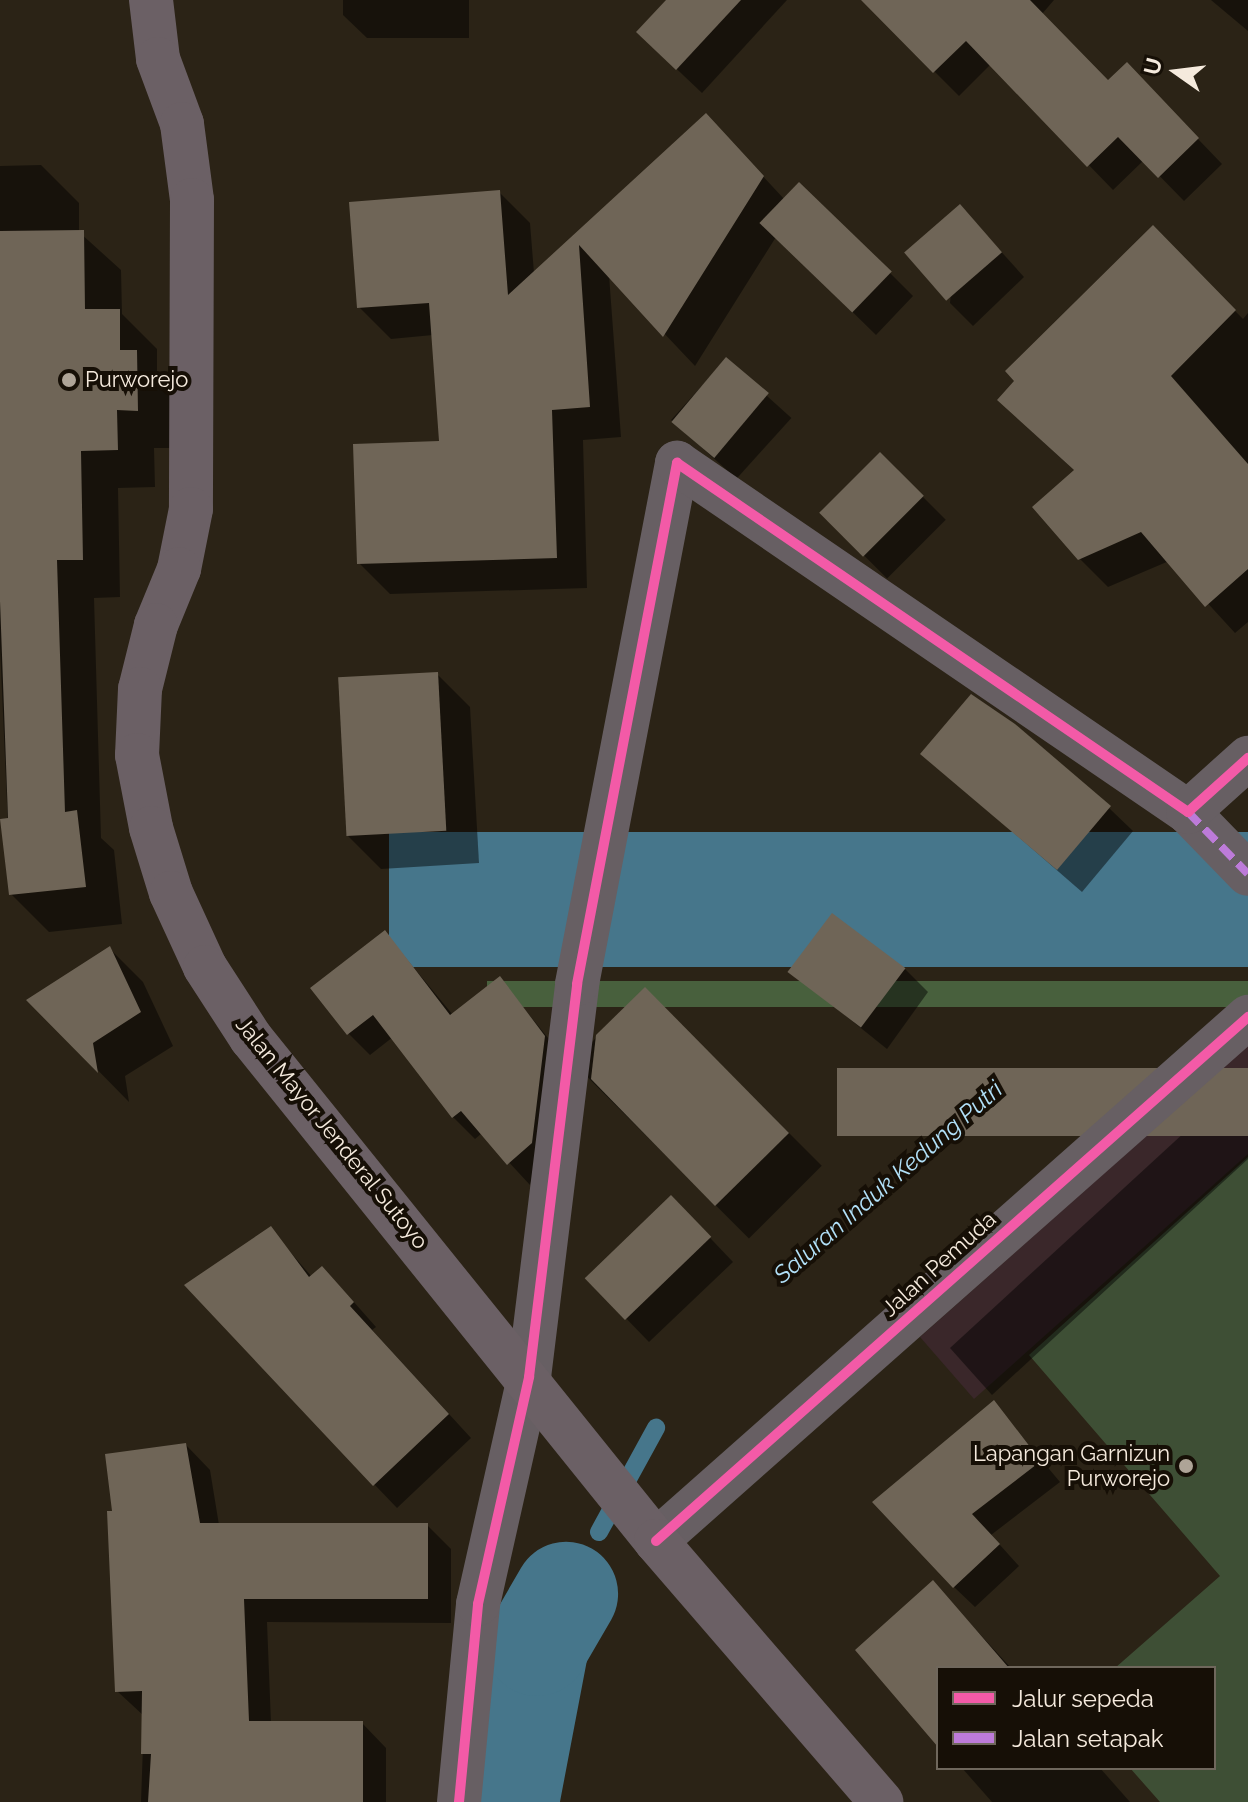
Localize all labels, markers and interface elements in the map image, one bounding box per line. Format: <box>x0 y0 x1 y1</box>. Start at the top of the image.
north arrow <box>1136 32 1216 112</box>
text: U <box>1138 55 1167 77</box>
place label: Purworejo <box>85 367 188 393</box>
marker: Purworejo <box>60 371 78 389</box>
street label: Jalan Mayor Jenderal Sutoyo <box>230 1011 434 1255</box>
water label: Saluran Induk Kedung Putri <box>768 1075 1008 1289</box>
street label: Jalan Pemuda <box>877 1206 1001 1322</box>
place label: Lapangan Garnizun Purworejo <box>973 1440 1170 1492</box>
marker: Lapangan Garnizun Purworejo <box>1177 1457 1195 1475</box>
legend <box>936 1666 1216 1770</box>
text: Jalur sepeda <box>1012 1684 1154 1713</box>
text: Jalan setapak <box>1012 1724 1163 1753</box>

